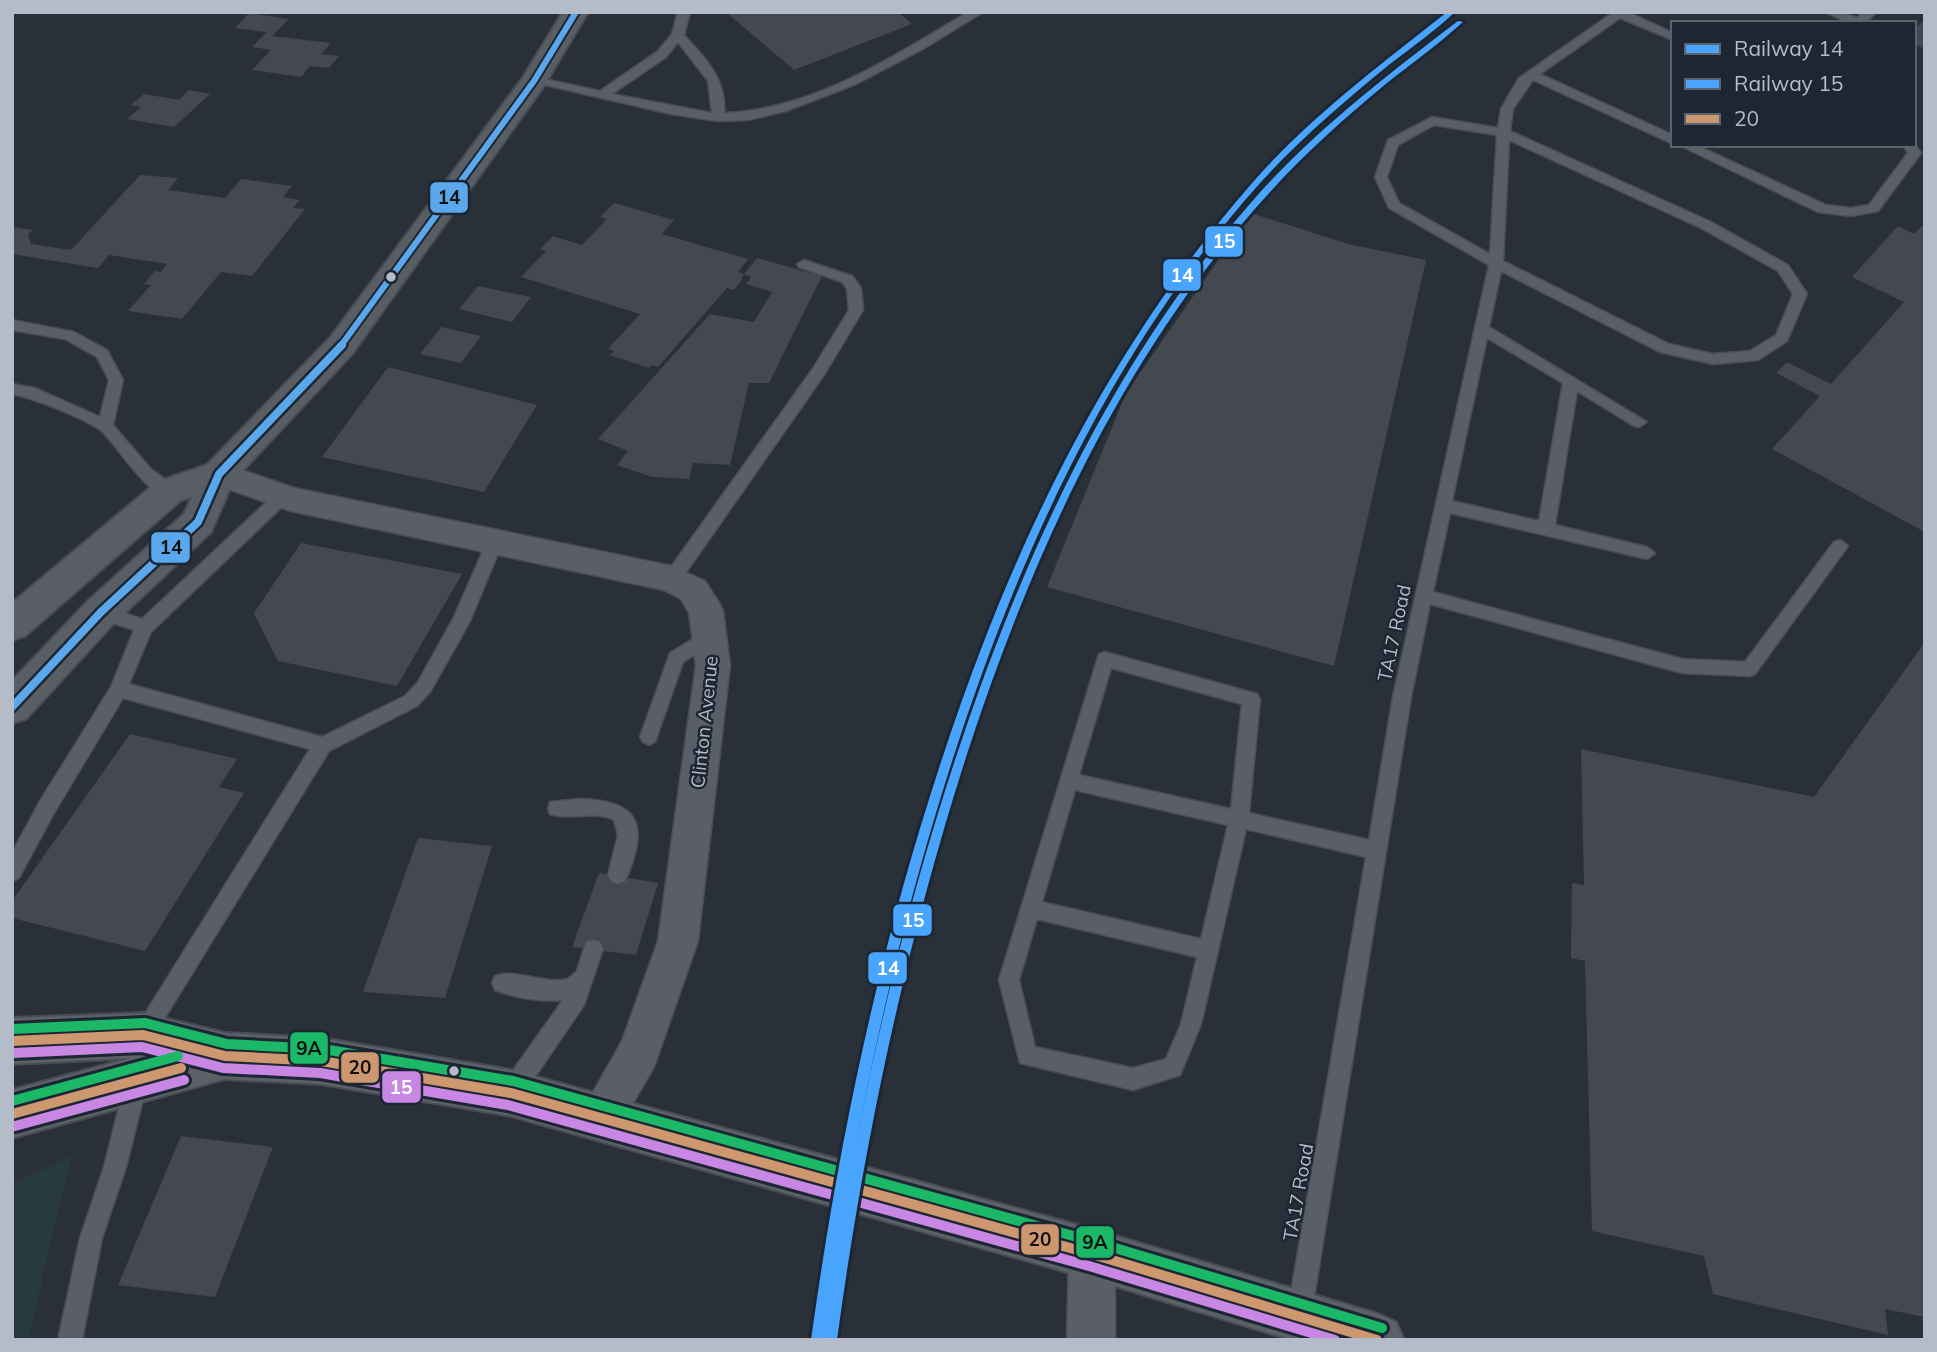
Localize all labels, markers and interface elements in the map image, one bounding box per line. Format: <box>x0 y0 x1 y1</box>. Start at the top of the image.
legend <box>1671 21 1916 147</box>
text: Railway 14 <box>1734 35 1844 61</box>
text: Railway 15 <box>1734 70 1843 96</box>
text: 20 <box>1734 105 1759 131</box>
line badge: 14 <box>429 181 469 214</box>
text: 14 <box>438 185 461 209</box>
line badge: 15 <box>1204 225 1244 258</box>
text: 15 <box>1213 229 1235 253</box>
line badge: 14 <box>1162 258 1202 292</box>
text: 14 <box>1171 263 1194 287</box>
unlabelled marker <box>384 270 398 284</box>
line badge: 14 <box>150 531 191 564</box>
text: 14 <box>160 535 183 559</box>
street label: TA17 Road <box>1372 582 1416 684</box>
street label: Clinton Avenue <box>685 655 723 789</box>
line badge: 15 <box>892 903 933 937</box>
text: 15 <box>902 908 924 932</box>
line badge: 14 <box>867 951 908 985</box>
text: 14 <box>877 956 900 980</box>
line badge: 9A <box>289 1031 329 1065</box>
text: 9A <box>296 1036 323 1060</box>
line badge: 20 <box>340 1051 380 1084</box>
text: 20 <box>349 1055 371 1079</box>
unlabelled marker <box>447 1064 461 1078</box>
line badge: 15 <box>381 1070 422 1104</box>
text: 15 <box>390 1075 412 1099</box>
street label: TA17 Road <box>1278 1141 1318 1243</box>
line badge: 20 <box>1020 1223 1060 1256</box>
line badge: 9A <box>1075 1225 1115 1259</box>
text: 20 <box>1029 1227 1051 1251</box>
text: 9A <box>1082 1230 1109 1254</box>

